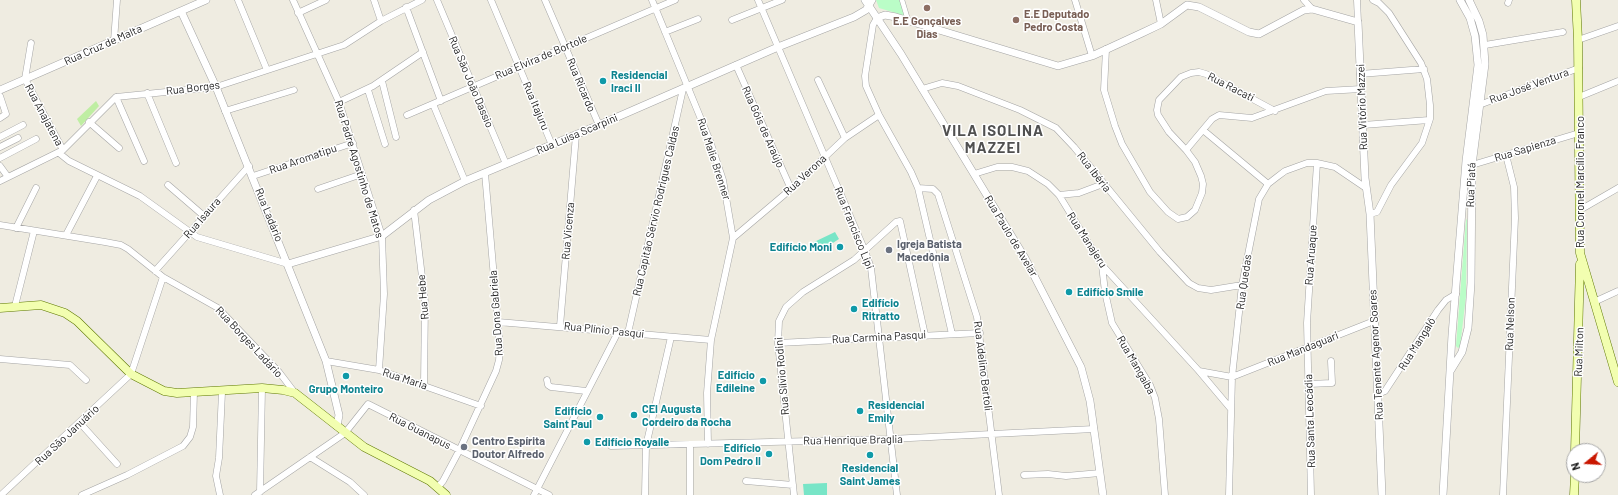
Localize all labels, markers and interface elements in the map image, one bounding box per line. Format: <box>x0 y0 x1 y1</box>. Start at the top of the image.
marker: E.E Gonçalves Dias <box>922 3 932 13</box>
place label: E.E Deputado Pedro Costa <box>1024 7 1089 33</box>
place label: E.E Gonçalves Dias <box>893 14 961 40</box>
marker: E.E Deputado Pedro Costa <box>1011 15 1021 25</box>
street label: Rua Cruz de Malta <box>62 22 144 68</box>
street label: Rua Elvira de Bortole <box>493 32 589 82</box>
street label: Rua São João Dassio <box>446 34 496 130</box>
street label: Rua Ricardo <box>564 56 598 114</box>
street label: Rua Vitório Mazzei <box>1354 64 1370 150</box>
street label: Rua José Ventura <box>1488 66 1570 106</box>
place label: Residencial Iraci II <box>611 68 667 94</box>
street label: Rua Racati <box>1205 70 1257 104</box>
marker: Residencial Iraci II <box>598 76 608 86</box>
street label: Rua Borges <box>165 78 221 98</box>
street label: Rua Itajuru <box>520 80 552 132</box>
street label: Rua Anajatena <box>22 82 66 148</box>
street label: Rua Góis de Araújo <box>739 84 787 170</box>
street label: Rua Padre Agostinho de Matos <box>332 98 386 240</box>
street label: Rua Luísa Scarpini <box>534 111 620 157</box>
street label: Rua Malie Brenner <box>694 116 734 202</box>
street label: Rua Coronel Marcílio Franco <box>1573 116 1587 248</box>
district label: VILA ISOLINA MAZZEI <box>942 122 1044 157</box>
street label: Rua Capitão Sérvio Rodrigues Caldas <box>630 125 682 297</box>
street label: Rua Sapienza <box>1493 133 1557 165</box>
street label: Rua Aromatipu <box>268 141 338 177</box>
street label: Rua Ibéria <box>1074 149 1114 195</box>
street label: Rua Verona <box>781 152 829 198</box>
street label: Rua Piatá <box>1464 162 1478 208</box>
street label: Rua Francisco Lipi <box>831 185 877 271</box>
street label: Rua Ladário <box>252 186 286 244</box>
street label: Rua Paulo de Avelar <box>981 193 1041 279</box>
street label: Rua Isaura <box>181 195 223 241</box>
street label: Rua Vicenza <box>559 202 577 260</box>
street label: Rua Manajeru <box>1064 210 1110 270</box>
street label: Rua Aruaque <box>1302 224 1320 286</box>
place label: Igreja Batista Macedônia <box>897 237 962 263</box>
place label: Edifício Moni <box>770 240 832 254</box>
marker: Edifício Moni <box>835 242 845 252</box>
marker: Igreja Batista Macedônia <box>884 245 894 255</box>
street label: Rua Quedas <box>1234 254 1254 310</box>
street label: Rua Dona Gabriela <box>486 270 506 356</box>
street label: Rua Hebe <box>414 274 432 320</box>
place label: Edifício Smile <box>1077 285 1144 299</box>
marker: Edifício Smile <box>1064 287 1074 297</box>
street label: Rua Tenente Agenor Soares <box>1366 289 1386 421</box>
place label: Edifício Ritratto <box>862 296 900 322</box>
street label: Rua Nelson <box>1502 297 1518 351</box>
street label: Rua Borges Ladário <box>213 304 285 380</box>
marker: Edifício Ritratto <box>849 304 859 314</box>
street label: Rua Mangalô <box>1396 315 1438 373</box>
street label: Rua Plínio Pasqui <box>563 319 645 341</box>
street label: Rua Adelino Bertoli <box>971 320 995 412</box>
street label: Rua Milton <box>1572 327 1586 377</box>
street label: Rua Carmina Pasqui <box>831 328 927 346</box>
street label: Rua Mandaguari <box>1265 329 1341 369</box>
street label: Rua Mangaíba <box>1114 333 1158 397</box>
street label: Rua Sílvio Rodini <box>772 336 792 416</box>
street label: Rua Maria <box>381 366 429 392</box>
place label: Edifício Edileine <box>716 368 755 394</box>
marker: Grupo Monteiro <box>341 371 351 381</box>
street label: Rua Santa Leocádia <box>1302 374 1318 468</box>
marker: Edifício Edileine <box>758 376 768 386</box>
place label: Grupo Monteiro <box>309 382 383 396</box>
place label: Residencial Emily <box>868 398 924 424</box>
street label: Rua São Januário <box>32 402 102 468</box>
place label: CEI Augusta Cordeiro da Rocha <box>642 402 731 428</box>
place label: Edifício Saint Paul <box>544 404 592 430</box>
marker: Residencial Emily <box>855 406 865 416</box>
street label: Rua Guanapus <box>387 410 453 452</box>
marker: CEI Augusta Cordeiro da Rocha <box>629 410 639 420</box>
marker: Edifício Saint Paul <box>595 412 605 422</box>
street label: Rua Henrique Braglia <box>803 433 903 447</box>
place label: Centro Espírita Doutor Alfredo <box>472 434 545 460</box>
place label: Edifício Royalle <box>595 435 669 449</box>
marker: Edifício Royalle <box>582 437 592 447</box>
place label: Edifício Dom Pedro II <box>700 441 761 467</box>
marker: Centro Espírita Doutor Alfredo <box>459 442 469 452</box>
north arrow <box>1566 443 1606 483</box>
marker: Edifício Dom Pedro II <box>764 449 774 459</box>
marker: Residencial Saint James <box>865 450 875 460</box>
place label: Residencial Saint James <box>840 461 900 487</box>
text: N <box>1568 461 1582 472</box>

